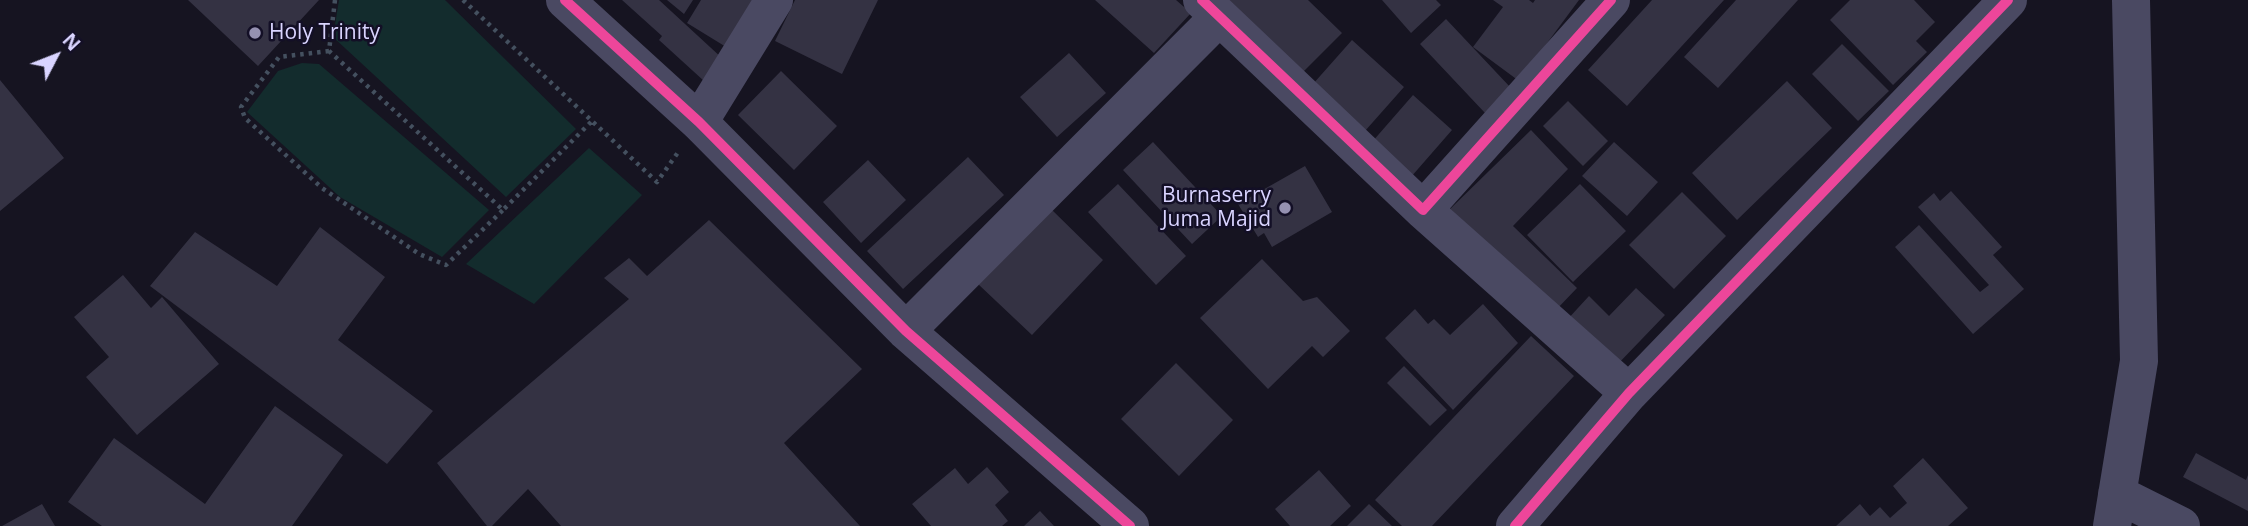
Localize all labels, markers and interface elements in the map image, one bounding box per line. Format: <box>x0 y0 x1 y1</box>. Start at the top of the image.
place label: Holy Trinity <box>269 20 380 46</box>
north arrow <box>21 21 91 91</box>
marker: Holy Trinity <box>247 25 263 41</box>
text: N <box>57 28 86 56</box>
place label: Burnaserry Juma Majid <box>1162 183 1271 233</box>
marker: Burnaserry Juma Majid <box>1277 200 1293 216</box>

